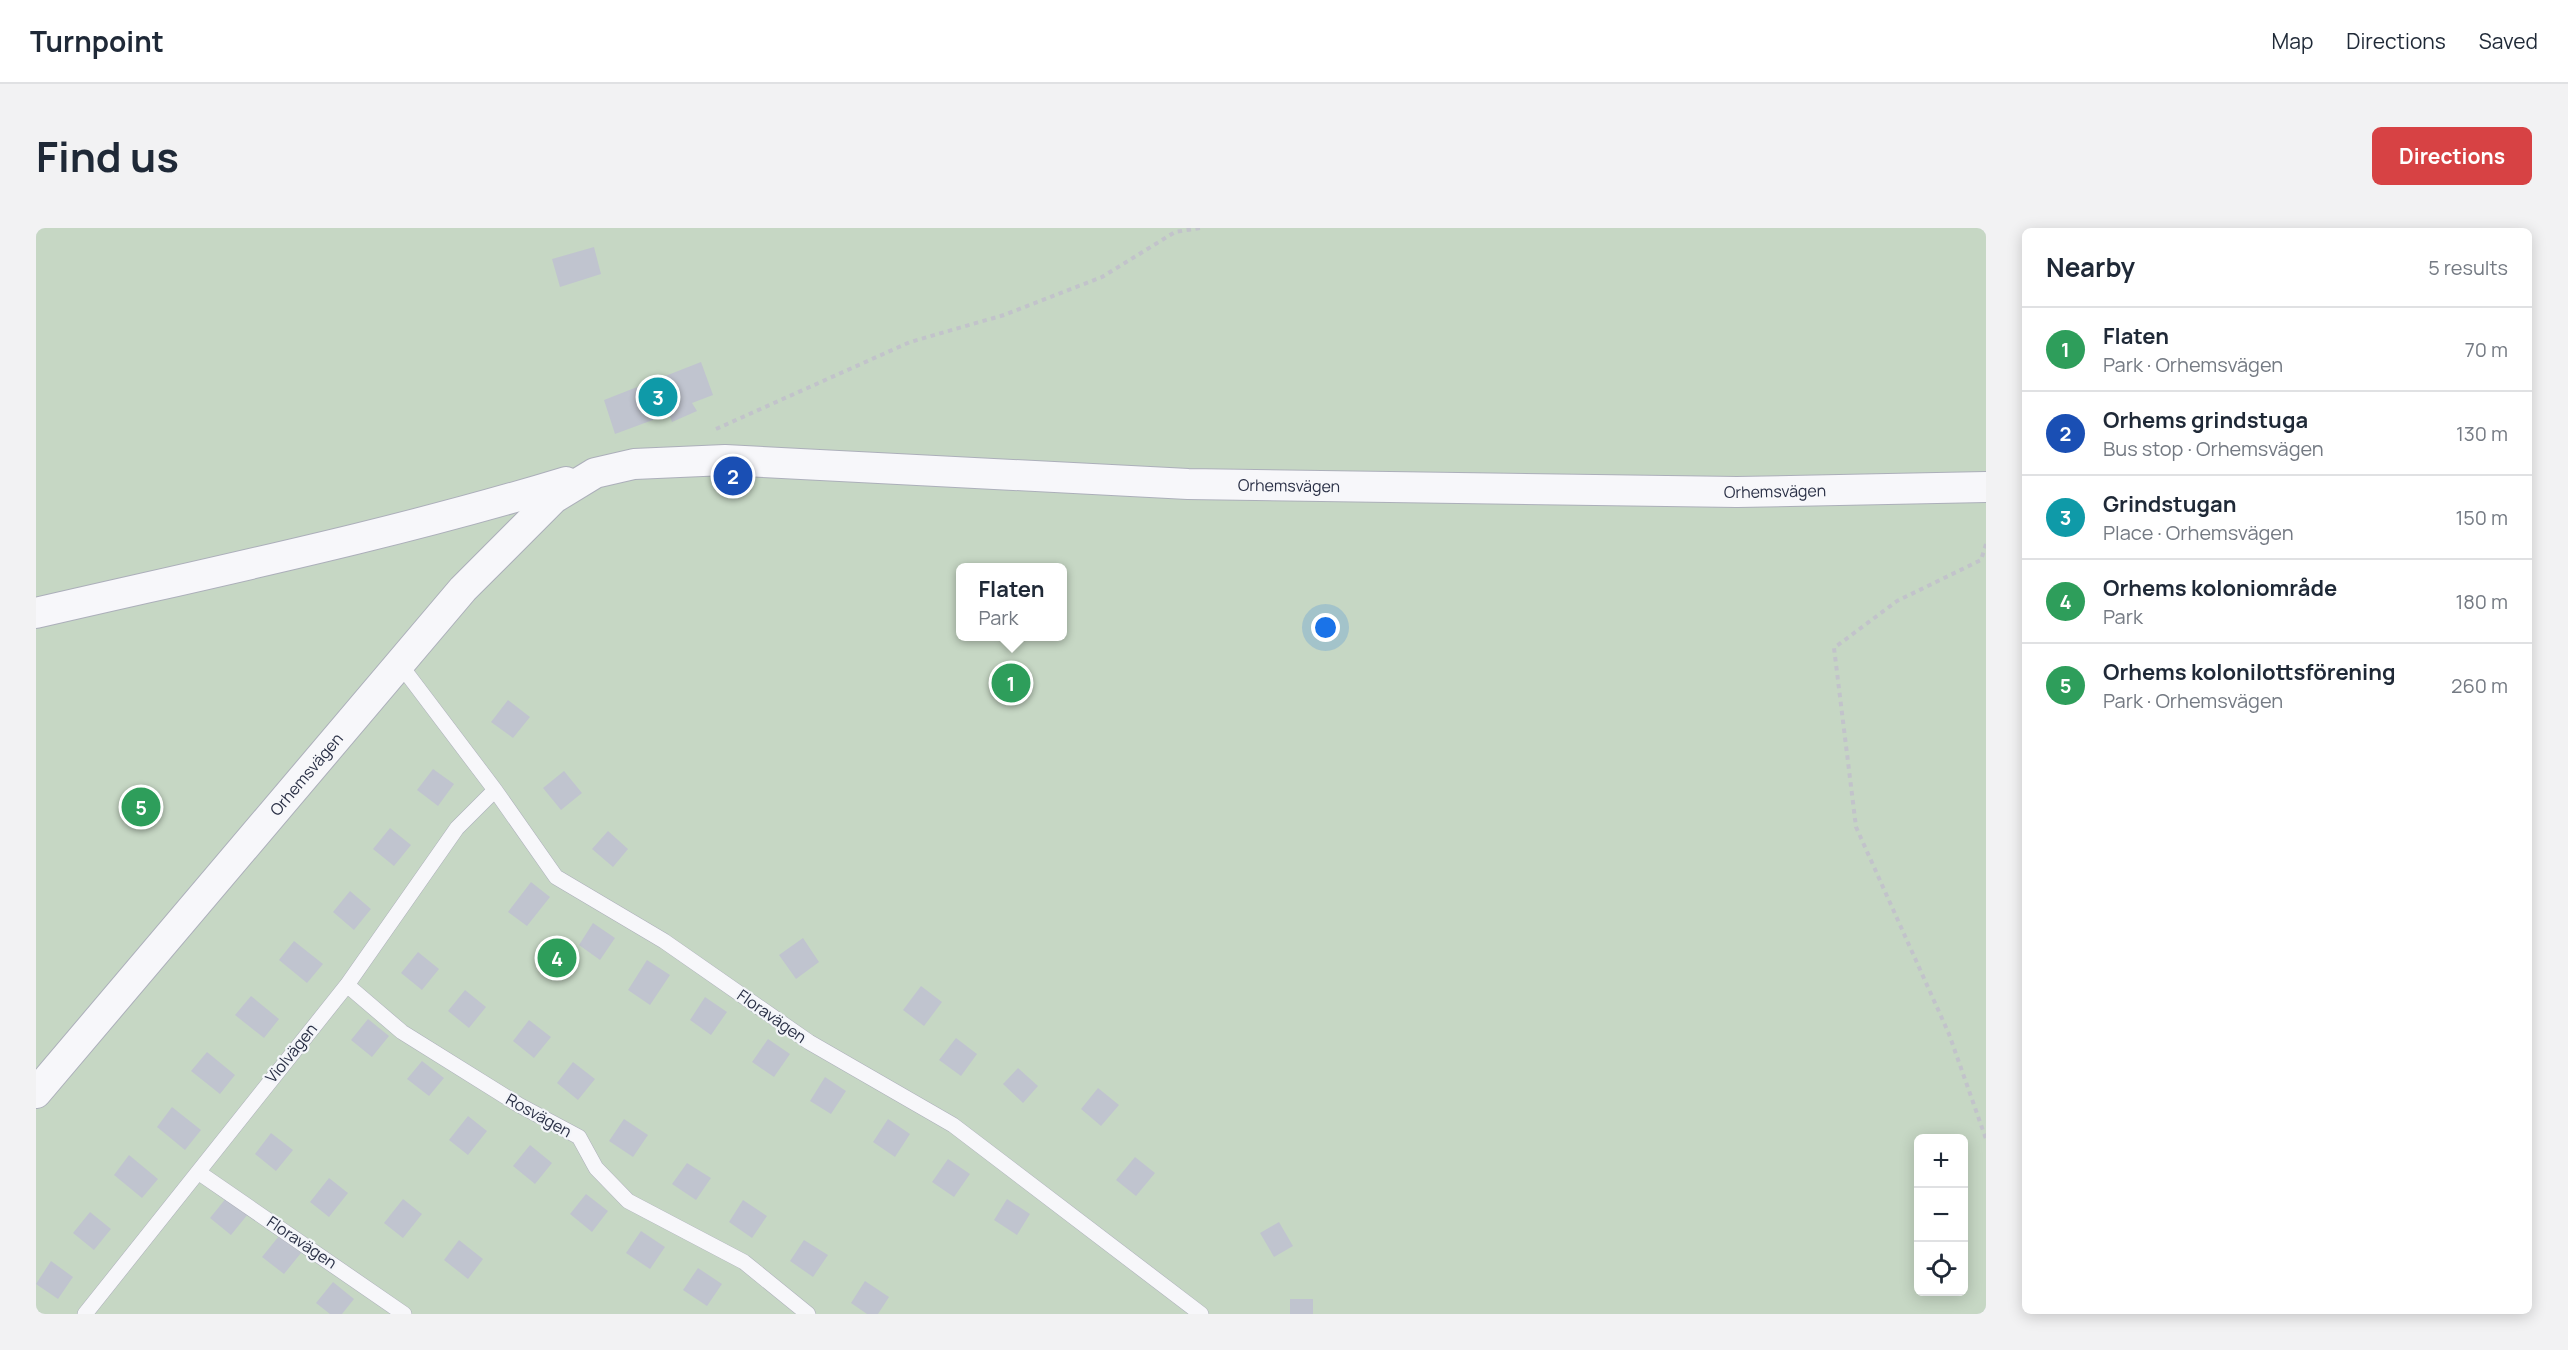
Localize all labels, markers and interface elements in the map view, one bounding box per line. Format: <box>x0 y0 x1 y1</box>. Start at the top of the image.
text: Turnpoint <box>30 22 164 60</box>
text: Map <box>2272 27 2313 55</box>
text: Directions <box>2346 27 2446 55</box>
text: Saved <box>2479 27 2538 55</box>
text: Find us <box>36 127 179 185</box>
button: Directions <box>2372 127 2532 185</box>
text: Nearby <box>2046 249 2135 285</box>
text: 5 results <box>2428 254 2508 281</box>
text: Flaten <box>2103 321 2169 351</box>
text: 1 <box>2061 336 2070 363</box>
text: 70 m <box>2465 336 2508 363</box>
text: Park · Orhemsvägen <box>2103 351 2283 378</box>
pin: 3 <box>638 374 678 420</box>
text: Orhems grindstuga <box>2103 405 2308 435</box>
text: 2 <box>2060 420 2071 447</box>
text: 130 m <box>2456 420 2508 447</box>
text: Bus stop · Orhemsvägen <box>2103 435 2324 462</box>
pin: 2 <box>714 454 752 498</box>
street label: Orhemsvägen <box>1238 474 1340 497</box>
street label: Orhemsvägen <box>1724 479 1826 503</box>
text: Grindstugan <box>2103 489 2236 519</box>
text: 3 <box>2060 504 2071 531</box>
text: 150 m <box>2455 504 2508 531</box>
text: Place · Orhemsvägen <box>2103 519 2294 546</box>
popup <box>956 563 1067 641</box>
text: Orhems koloniområde <box>2103 573 2337 603</box>
text: Flaten <box>979 574 1044 604</box>
text: 4 <box>2059 588 2072 615</box>
text: 180 m <box>2455 588 2508 615</box>
text: Park <box>2103 603 2143 630</box>
text: Park <box>979 604 1018 631</box>
your location <box>1311 613 1340 642</box>
text: Orhems kolonilottsförening <box>2103 657 2396 687</box>
pin: 1 <box>992 660 1030 706</box>
text: 5 <box>2060 672 2071 699</box>
text: 260 m <box>2451 672 2508 699</box>
text: Park · Orhemsvägen <box>2103 687 2283 714</box>
street label: Orhemsvägen <box>265 728 348 820</box>
pin: 5 <box>122 784 160 830</box>
pin: 4 <box>538 936 576 980</box>
street label: Floravägen <box>733 984 811 1048</box>
street label: Violvägen <box>260 1019 322 1087</box>
street label: Rosvägen <box>502 1088 576 1142</box>
map controls <box>1914 1134 1968 1296</box>
button: + <box>1914 1134 1968 1188</box>
button: − <box>1914 1188 1968 1242</box>
street label: Floravägen <box>263 1211 341 1273</box>
button: locate <box>1914 1242 1968 1296</box>

